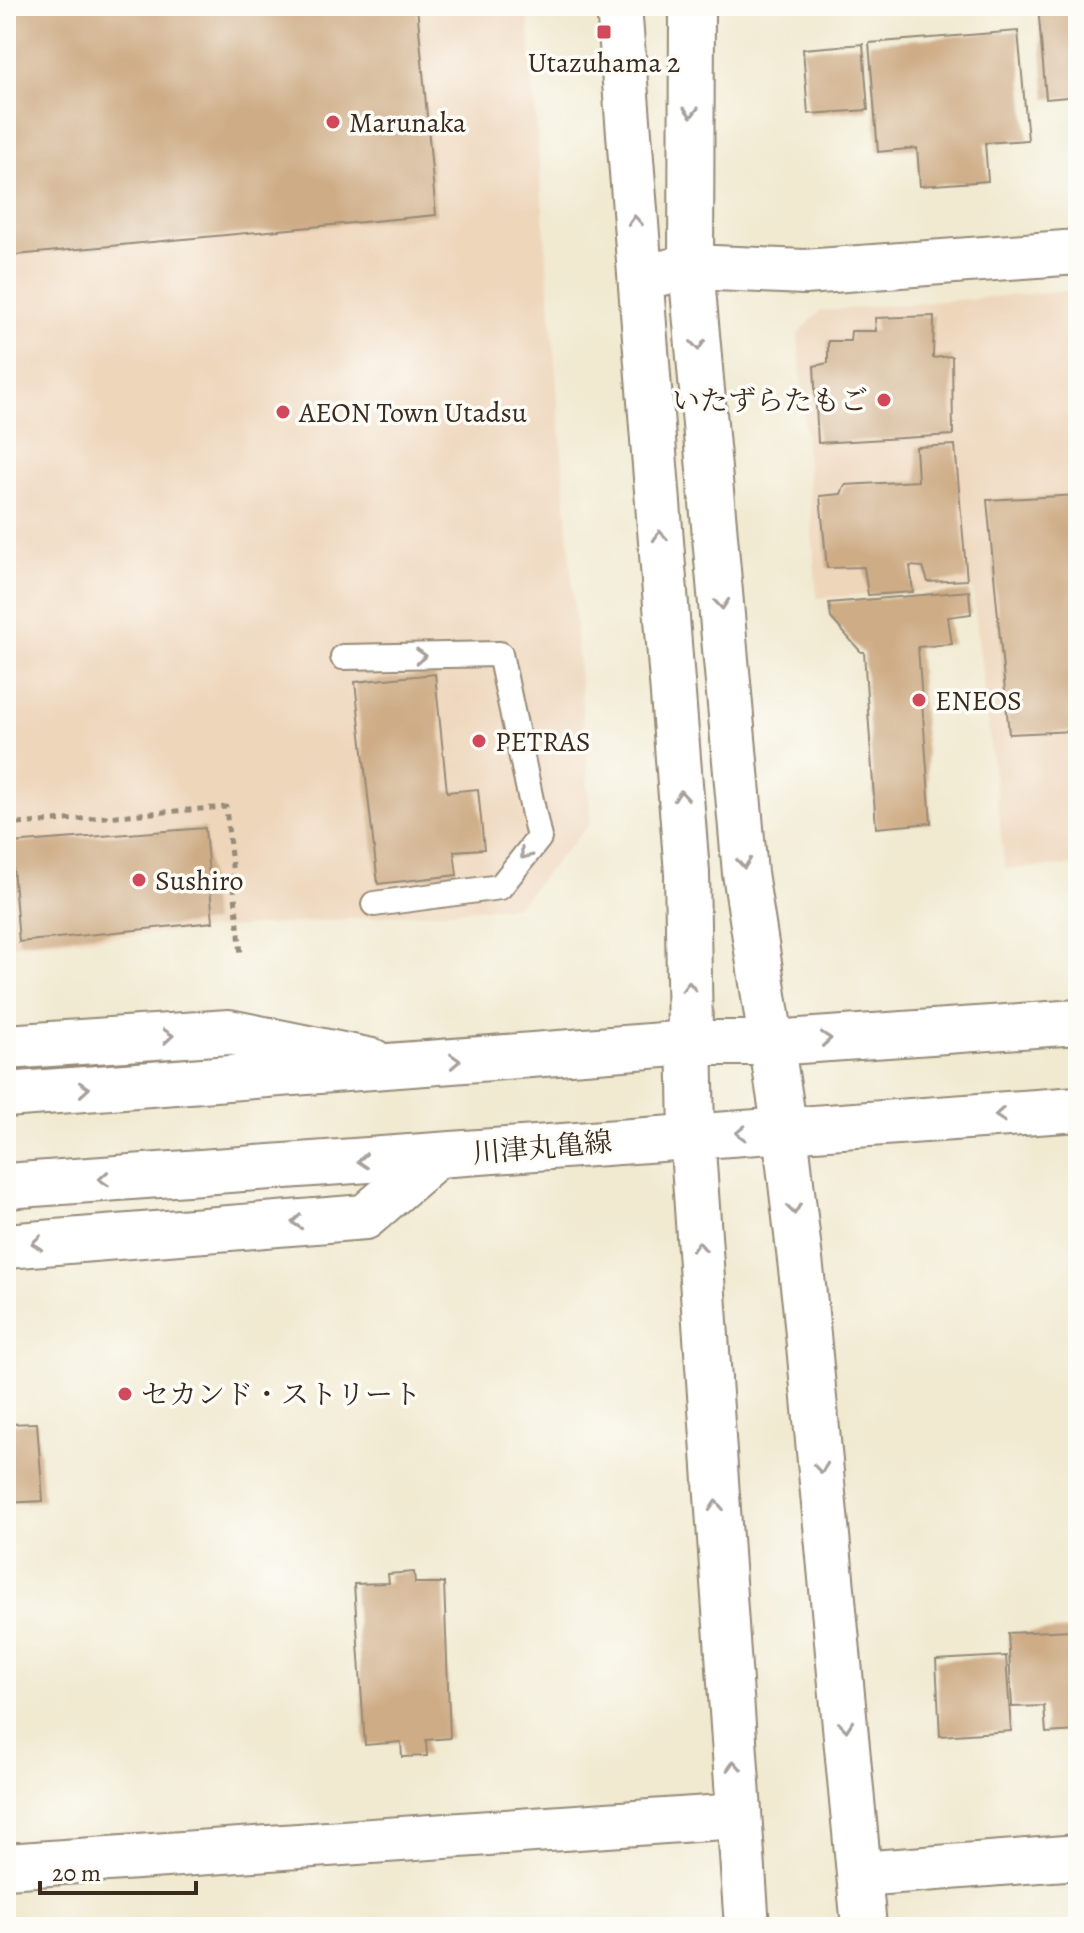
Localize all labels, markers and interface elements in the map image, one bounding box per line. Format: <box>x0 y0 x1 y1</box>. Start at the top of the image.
marker: Utazuhama 2 <box>595 23 613 41</box>
place label: Utazuhama 2 <box>528 44 680 82</box>
place label: Marunaka <box>349 104 466 142</box>
one-way arrow <box>682 106 700 119</box>
marker: Marunaka <box>324 113 342 131</box>
one-way arrow <box>627 214 644 227</box>
one-way arrow <box>690 339 707 352</box>
place label: いたずらたもご <box>672 382 868 420</box>
marker: いたずらたもご <box>875 391 893 409</box>
place label: AEON Town Utadsu <box>298 394 528 432</box>
marker: AEON Town Utadsu <box>274 403 292 421</box>
one-way arrow <box>652 529 669 542</box>
one-way arrow <box>713 598 730 611</box>
one-way arrow <box>415 647 428 664</box>
place label: ENEOS <box>935 682 1022 720</box>
marker: ENEOS <box>910 691 928 709</box>
place label: PETRAS <box>495 723 591 761</box>
marker: PETRAS <box>470 732 488 750</box>
one-way arrow <box>673 789 690 802</box>
one-way arrow <box>521 845 535 860</box>
one-way arrow <box>735 857 752 870</box>
place label: Sushiro <box>155 862 243 900</box>
marker: Sushiro <box>130 871 148 889</box>
one-way arrow <box>680 980 697 993</box>
one-way arrow <box>162 1028 175 1045</box>
one-way arrow <box>820 1031 833 1048</box>
one-way arrow <box>449 1053 462 1070</box>
one-way arrow <box>78 1080 91 1097</box>
one-way arrow <box>993 1106 1006 1123</box>
street label: 川津丸亀線 <box>471 1123 613 1173</box>
one-way arrow <box>734 1125 747 1142</box>
one-way arrow <box>356 1152 369 1169</box>
one-way arrow <box>97 1170 110 1187</box>
one-way arrow <box>785 1202 802 1216</box>
one-way arrow <box>290 1213 303 1230</box>
one-way arrow <box>31 1234 44 1251</box>
one-way arrow <box>691 1240 708 1253</box>
place label: セカンド・ストリート <box>141 1376 421 1414</box>
marker: セカンド・ストリート <box>116 1385 134 1403</box>
one-way arrow <box>812 1462 829 1475</box>
one-way arrow <box>708 1499 725 1512</box>
one-way arrow <box>837 1720 854 1733</box>
one-way arrow <box>726 1759 743 1772</box>
scale bar <box>40 1845 196 1895</box>
text: 20 m <box>52 1857 101 1889</box>

